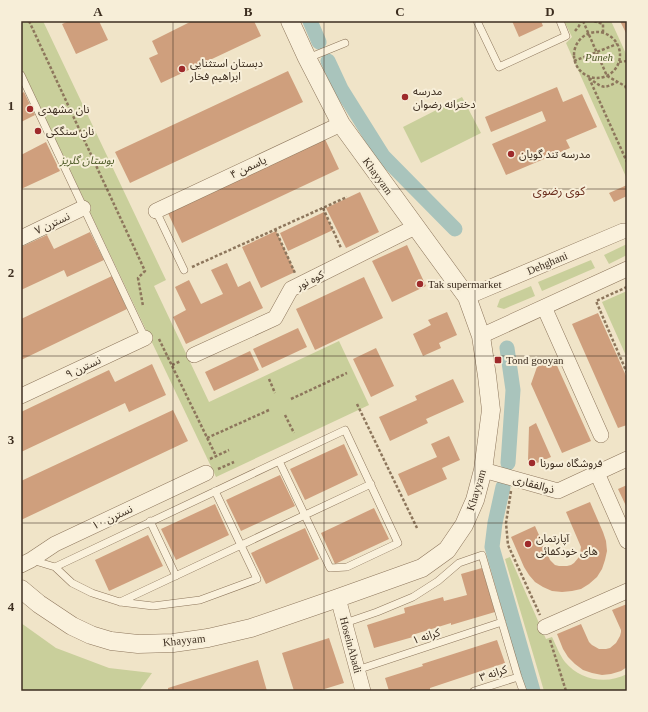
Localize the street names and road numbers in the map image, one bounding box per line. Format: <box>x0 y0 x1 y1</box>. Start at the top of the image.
street label: یاسمن ۴ <box>228 153 268 182</box>
street label: Khayyam <box>361 155 396 197</box>
street label: نسترن ۷ <box>33 210 72 237</box>
street label: Dehghani <box>525 249 569 277</box>
street label: کوه نور <box>293 268 327 293</box>
street label: نسترن ۹ <box>64 354 103 381</box>
street label: Khayyam <box>464 467 488 512</box>
street label: ذوالفقاری <box>512 473 556 496</box>
street label: نسترن ۱۰ <box>90 502 135 533</box>
street label: HoseinAbadi <box>338 615 364 675</box>
street label: کرانه ۱ <box>411 626 442 647</box>
street label: Khayyam <box>162 632 206 648</box>
street label: کرانه ۳ <box>478 663 509 684</box>

